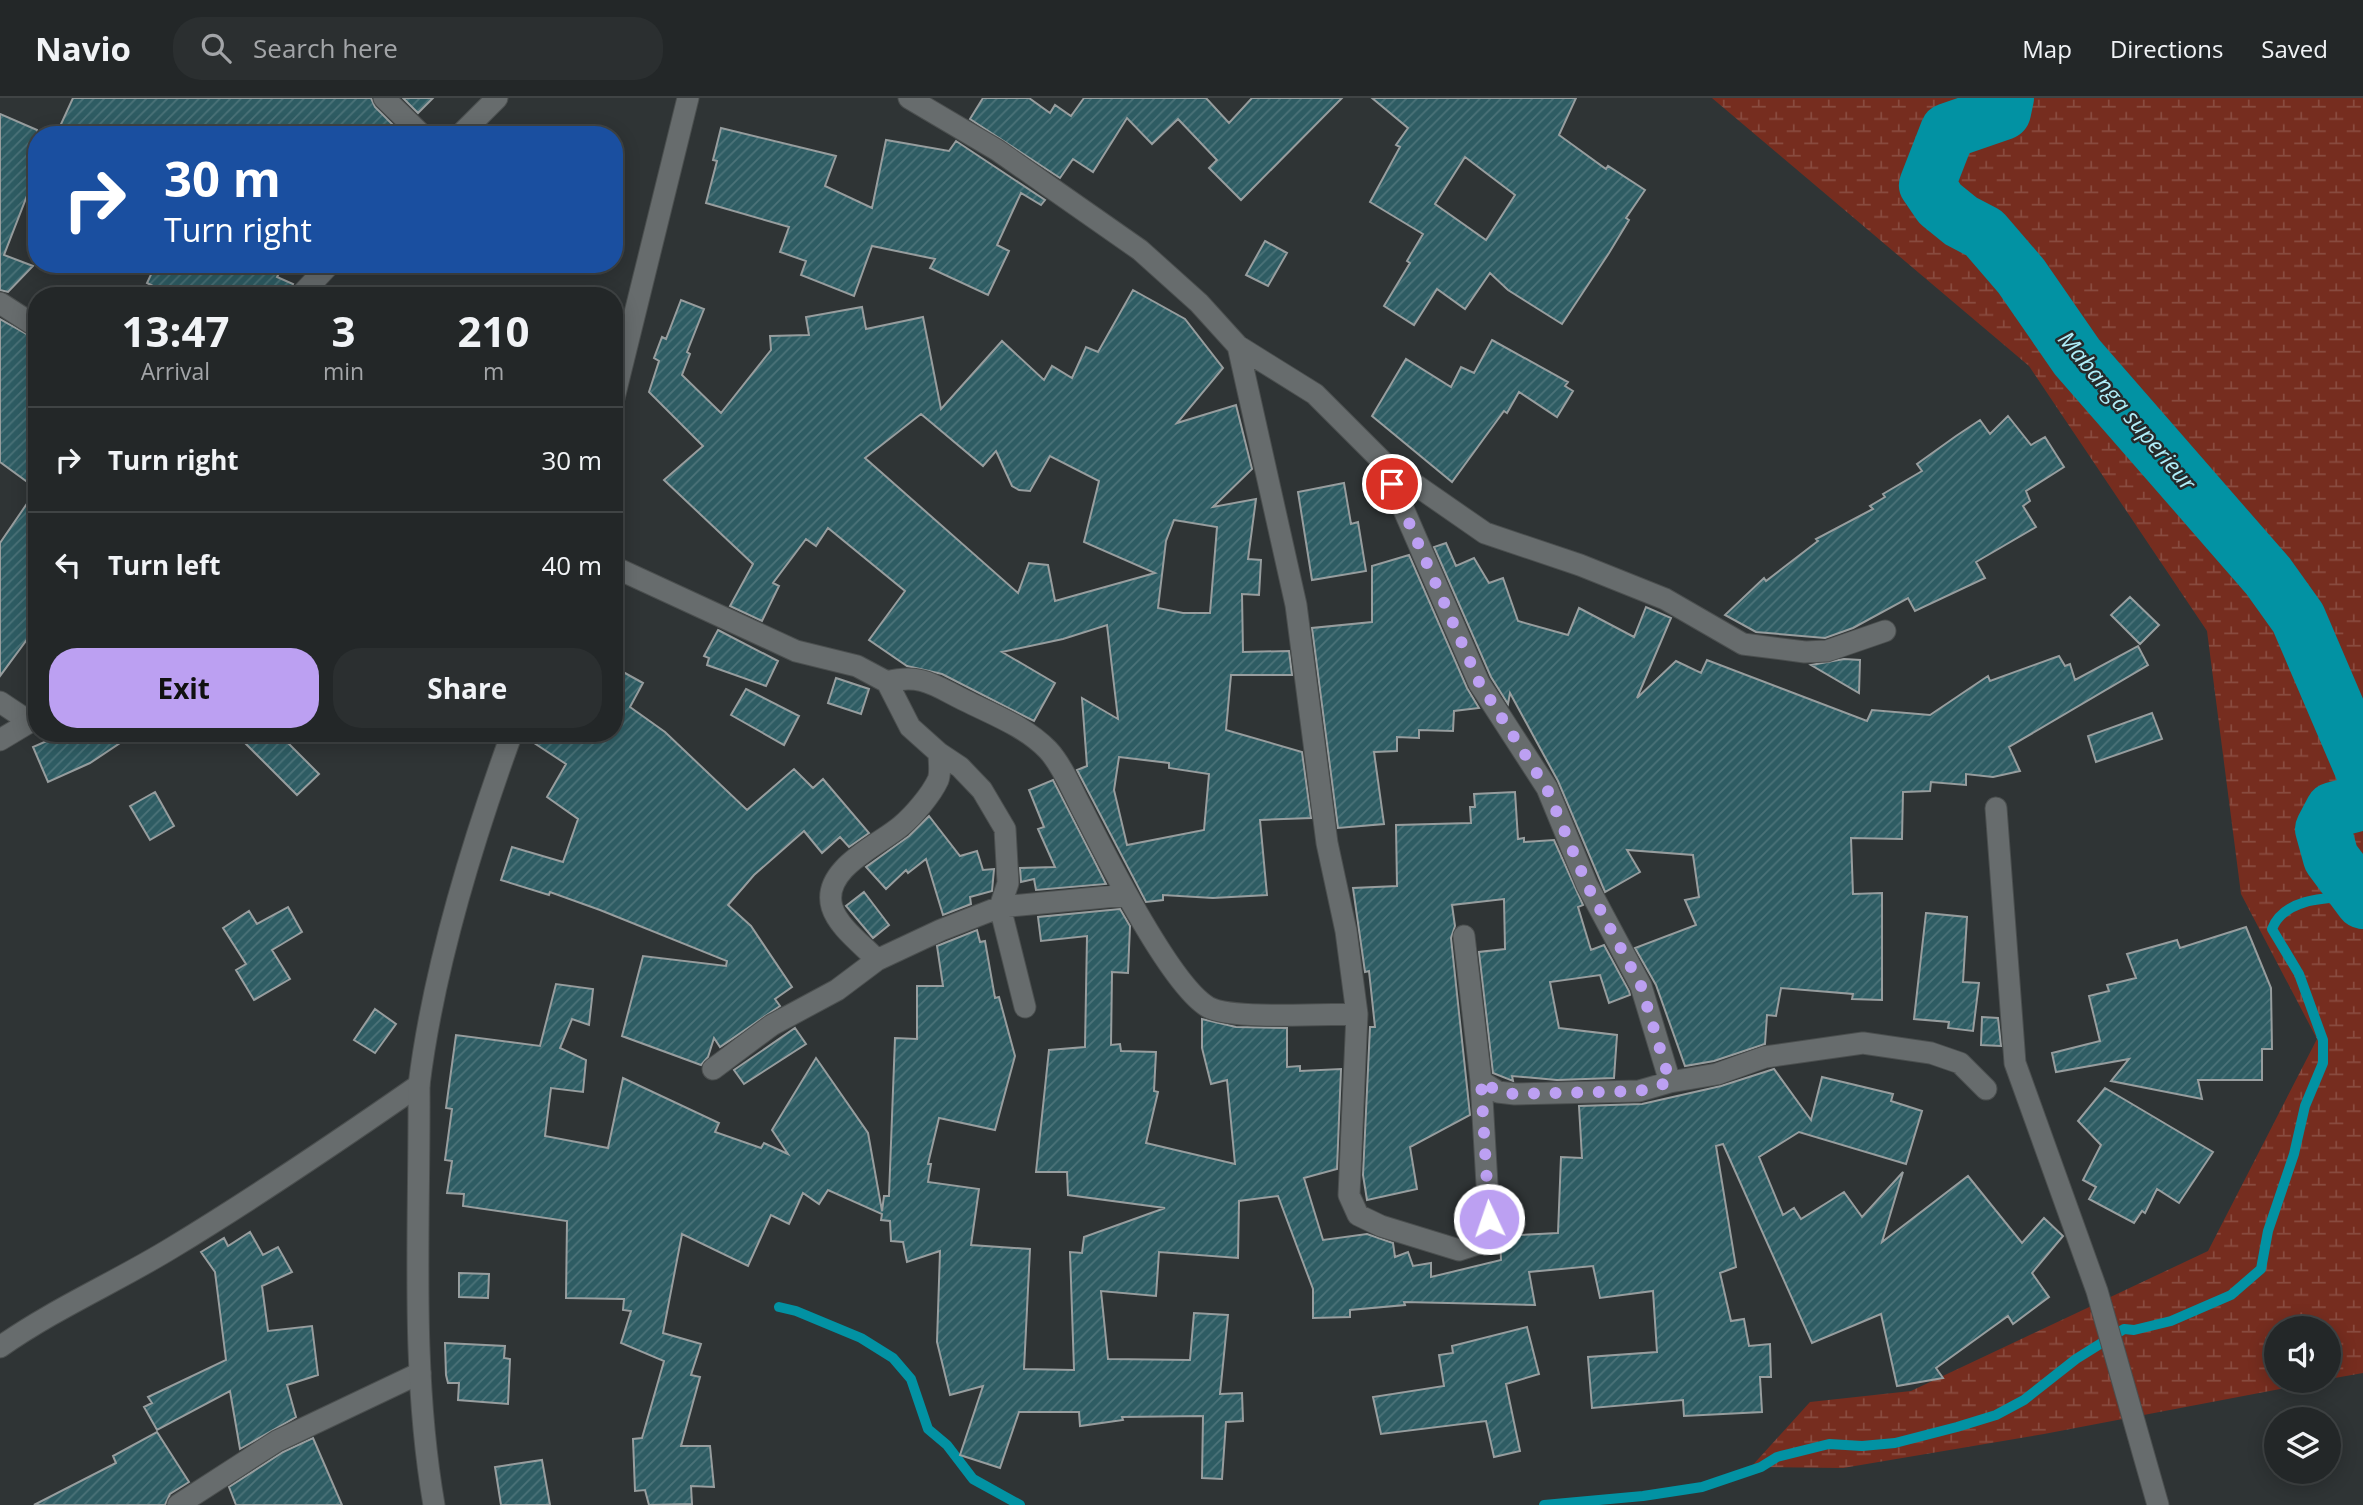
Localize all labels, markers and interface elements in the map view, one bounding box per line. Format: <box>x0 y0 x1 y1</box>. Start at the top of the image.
search box <box>173 17 663 80</box>
text: Navio <box>35 26 131 71</box>
icon: search <box>197 29 235 67</box>
text: Search here <box>253 30 398 66</box>
text: Map <box>2022 32 2072 65</box>
text: Directions <box>2110 32 2223 65</box>
text: Saved <box>2261 32 2328 65</box>
text: 30 m <box>164 145 281 211</box>
icon: right <box>49 154 140 245</box>
text: Turn right <box>164 208 312 251</box>
text: 13:47 <box>121 302 229 359</box>
text: 3 <box>331 302 356 359</box>
text: 210 <box>458 302 530 359</box>
water label: Mabanga superieur <box>2051 324 2205 498</box>
text: Arrival <box>141 355 210 387</box>
text: min <box>323 355 364 387</box>
text: m <box>483 355 504 387</box>
icon: right <box>49 441 87 479</box>
text: Turn right <box>108 442 239 478</box>
text: 30 m <box>541 442 602 478</box>
pin <box>1362 454 1422 514</box>
icon: arrive <box>1373 465 1411 503</box>
icon: left <box>49 546 87 584</box>
text: Turn left <box>108 547 220 583</box>
text: 40 m <box>541 547 602 583</box>
button: Exit <box>49 648 319 728</box>
button: Share <box>333 648 602 728</box>
position arrow <box>1452 1182 1526 1256</box>
map controls <box>2264 1316 2341 1484</box>
button: sound <box>2264 1316 2341 1393</box>
button: layers <box>2264 1407 2341 1484</box>

